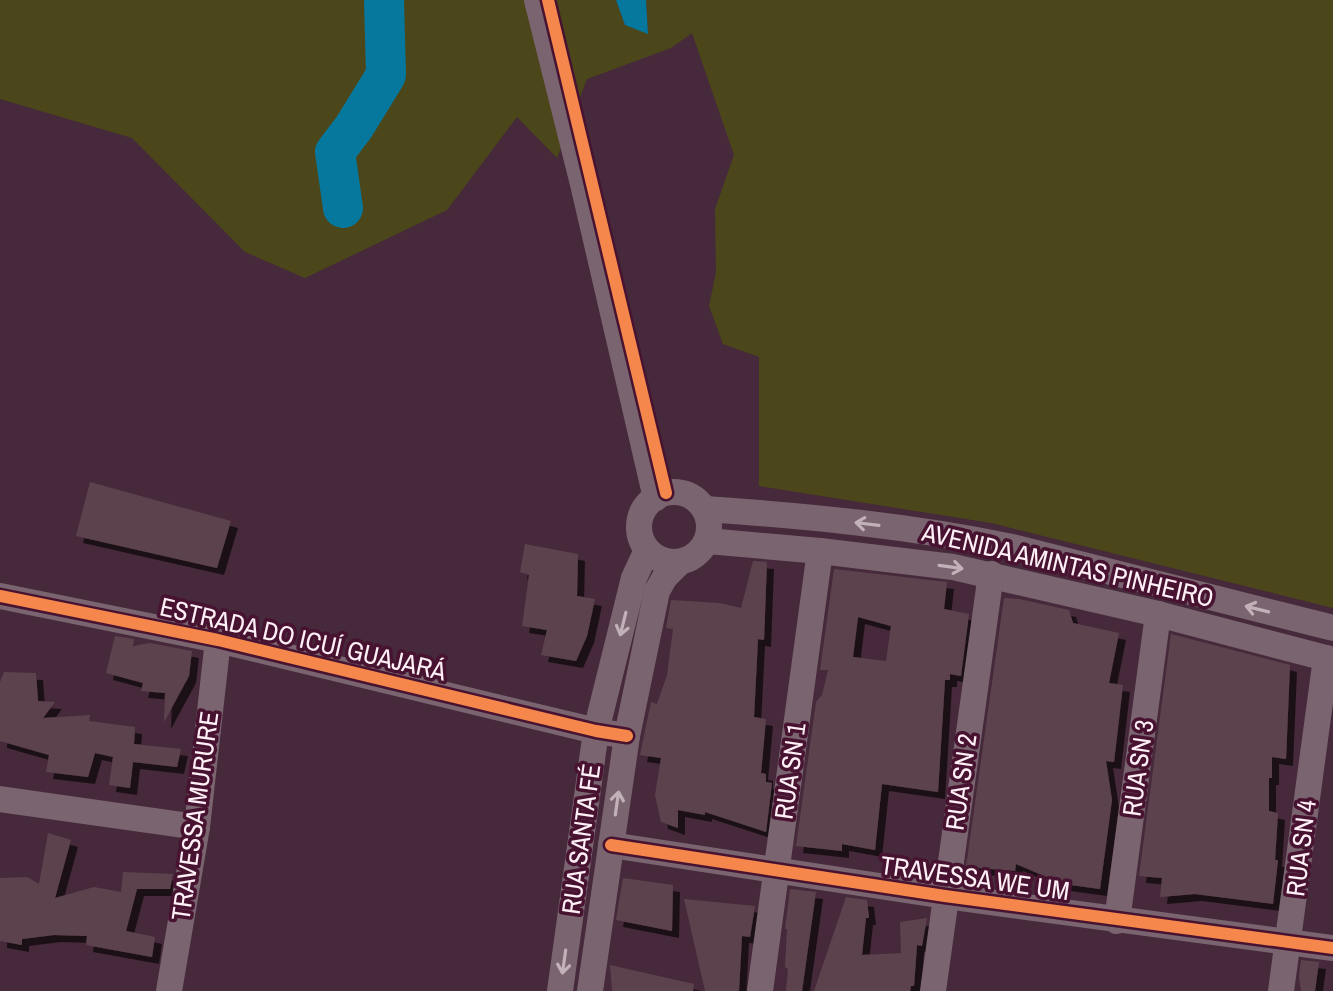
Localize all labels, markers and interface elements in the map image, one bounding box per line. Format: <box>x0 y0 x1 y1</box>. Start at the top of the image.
street label: AVENIDA AMINTAS PINHEIRO <box>918 514 1217 615</box>
one-way arrow <box>855 516 880 531</box>
one-way arrow <box>938 560 963 575</box>
street label: ESTRADA DO ICUÍ GUAJARÁ <box>157 589 450 689</box>
one-way arrow <box>1245 600 1271 615</box>
one-way arrow <box>614 610 629 636</box>
street label: TRAVESSA MURURE <box>163 709 226 923</box>
street label: RUA SN 3 <box>1113 717 1162 818</box>
street label: RUA SN 1 <box>765 720 814 821</box>
street label: RUA SN 2 <box>936 731 985 832</box>
street label: RUA SANTA FÉ <box>553 762 608 916</box>
one-way arrow <box>610 791 625 816</box>
street label: RUA SN 4 <box>1277 797 1324 898</box>
street label: TRAVESSA WE UM <box>878 847 1072 908</box>
one-way arrow <box>556 949 571 974</box>

